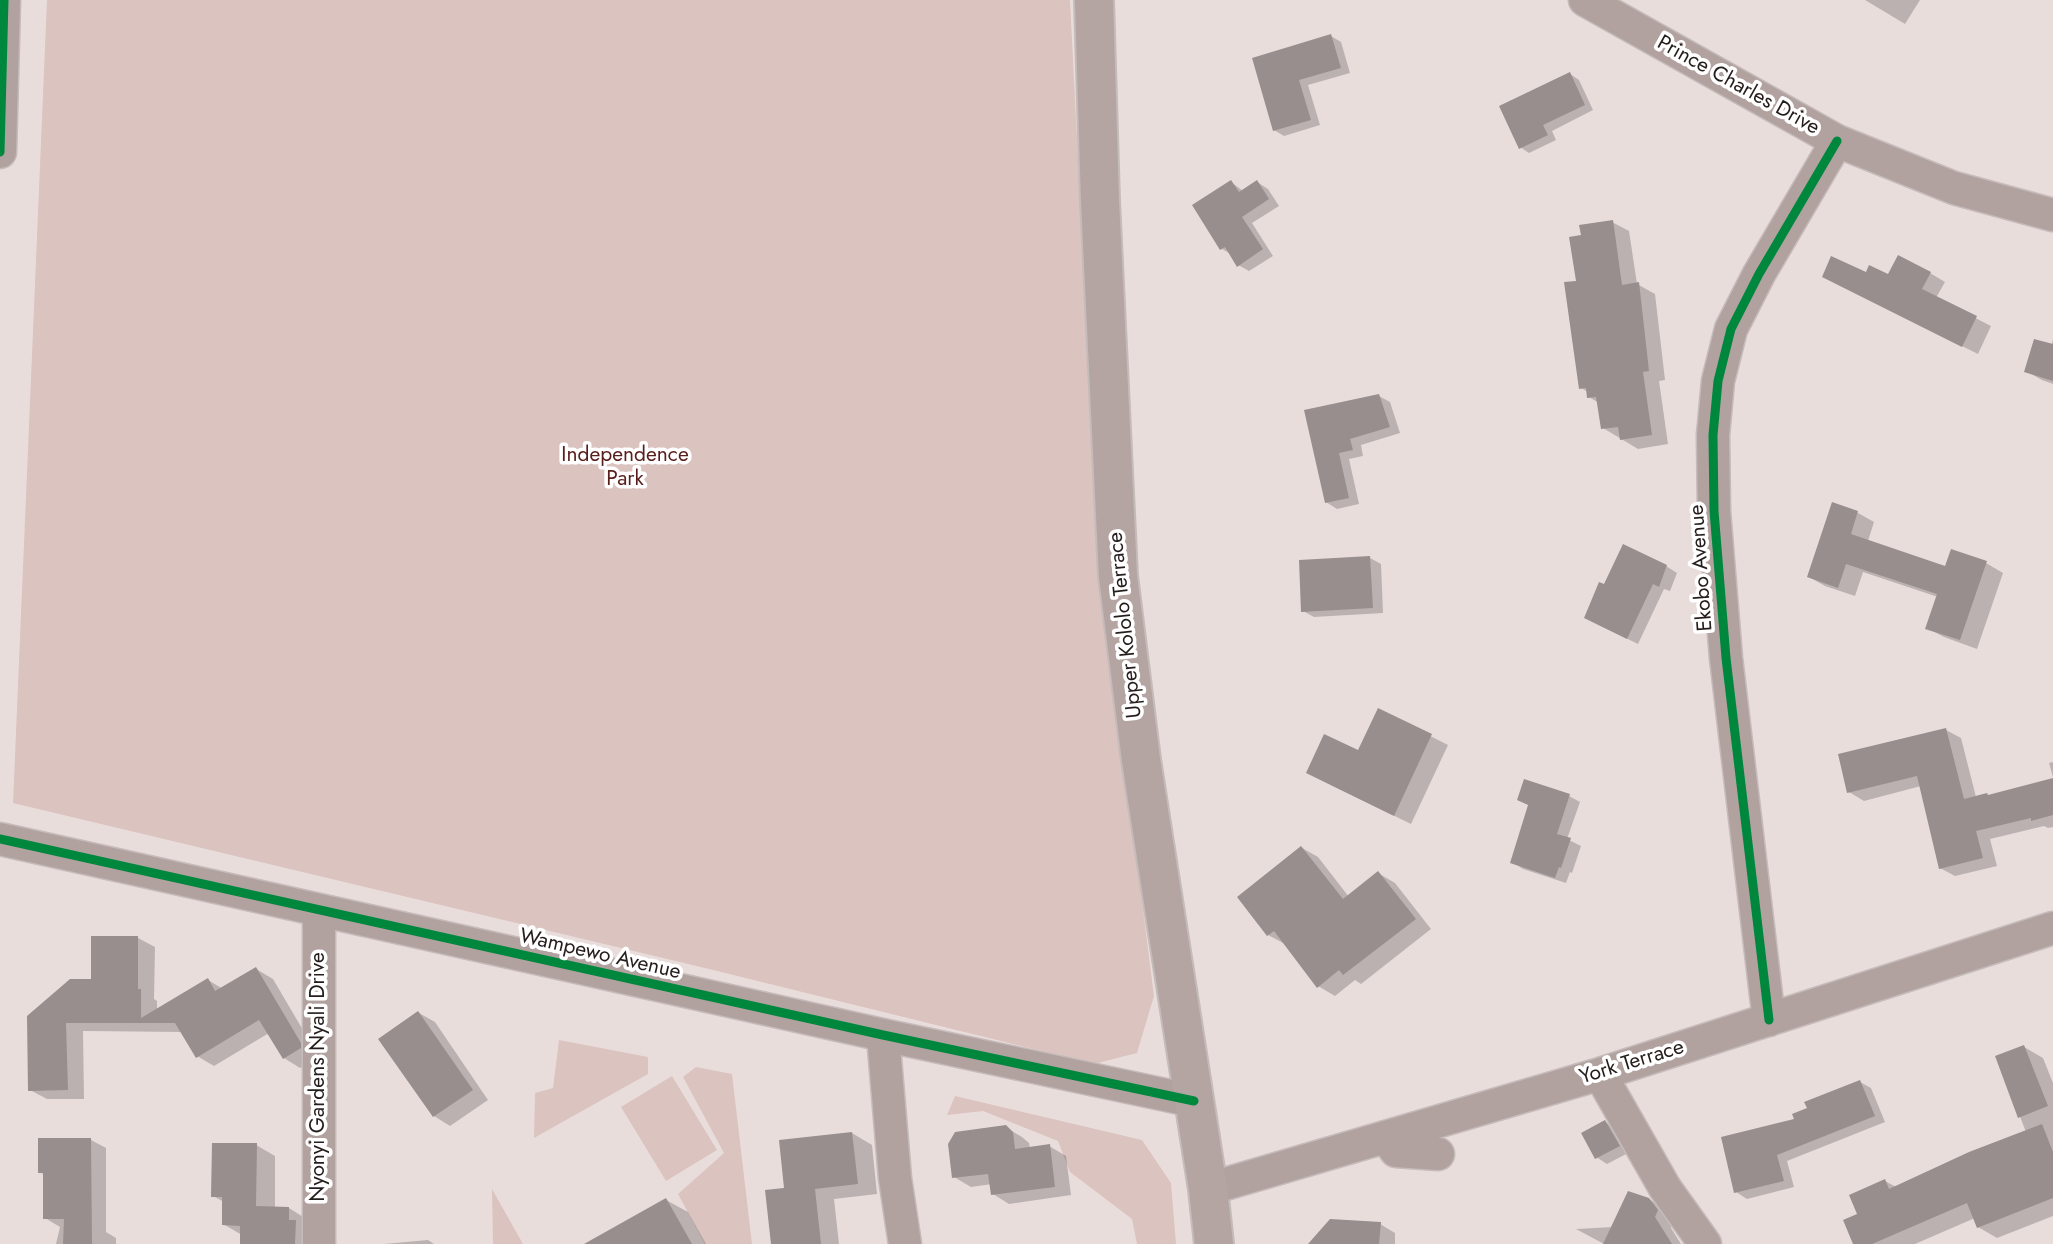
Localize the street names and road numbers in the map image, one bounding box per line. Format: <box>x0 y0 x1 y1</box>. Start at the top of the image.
street label: Prince Charles Drive <box>1652 31 1824 141</box>
street label: Ekobo Avenue <box>1685 504 1719 632</box>
street label: Upper Kololo Terrace <box>1104 531 1148 719</box>
street label: Wampewo Avenue <box>517 924 683 986</box>
street label: Nyonyi Gardens Nyali Drive <box>306 952 332 1202</box>
street label: York Terrace <box>1577 1035 1687 1091</box>

